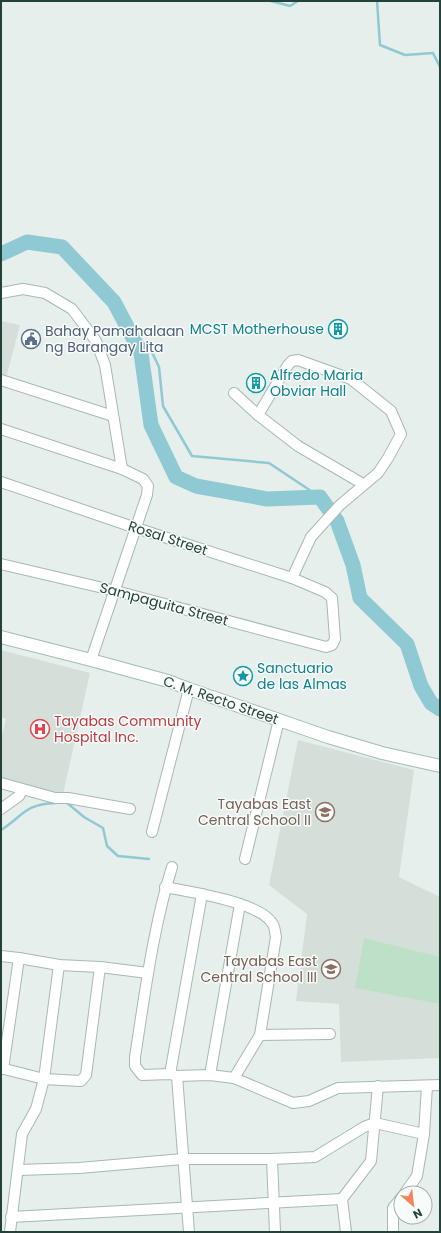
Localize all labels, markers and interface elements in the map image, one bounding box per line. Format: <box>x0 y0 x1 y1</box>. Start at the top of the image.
building icon: MCST Motherhouse <box>327 318 349 340</box>
place label: MCST Motherhouse <box>190 319 324 339</box>
place label: Bahay Pamahalaan ng Barangay Lita <box>45 321 184 357</box>
public building icon: Bahay Pamahalaan ng Barangay Lita <box>20 328 42 350</box>
place label: Alfredo Maria Obviar Hall <box>270 365 363 401</box>
building icon: Alfredo Maria Obviar Hall <box>245 372 267 394</box>
street label: Rosal Street <box>126 516 210 560</box>
street label: Sampaguita Street <box>98 577 230 631</box>
place label: Sanctuario de las Almas <box>257 658 347 694</box>
place icon: Sanctuario de las Almas <box>232 665 254 687</box>
street label: C. M. Recto Street <box>161 671 281 729</box>
place label: Tayabas Community Hospital Inc. <box>54 711 201 747</box>
hospital icon: Tayabas Community Hospital Inc. <box>29 718 51 740</box>
place label: Tayabas East Central School II <box>198 794 311 830</box>
school or university icon: Tayabas East Central School II <box>314 801 336 823</box>
place label: Tayabas East Central School III <box>200 951 317 987</box>
school or university icon: Tayabas East Central School III <box>320 958 342 980</box>
north arrow <box>393 1185 433 1225</box>
text: N <box>410 1205 425 1223</box>

